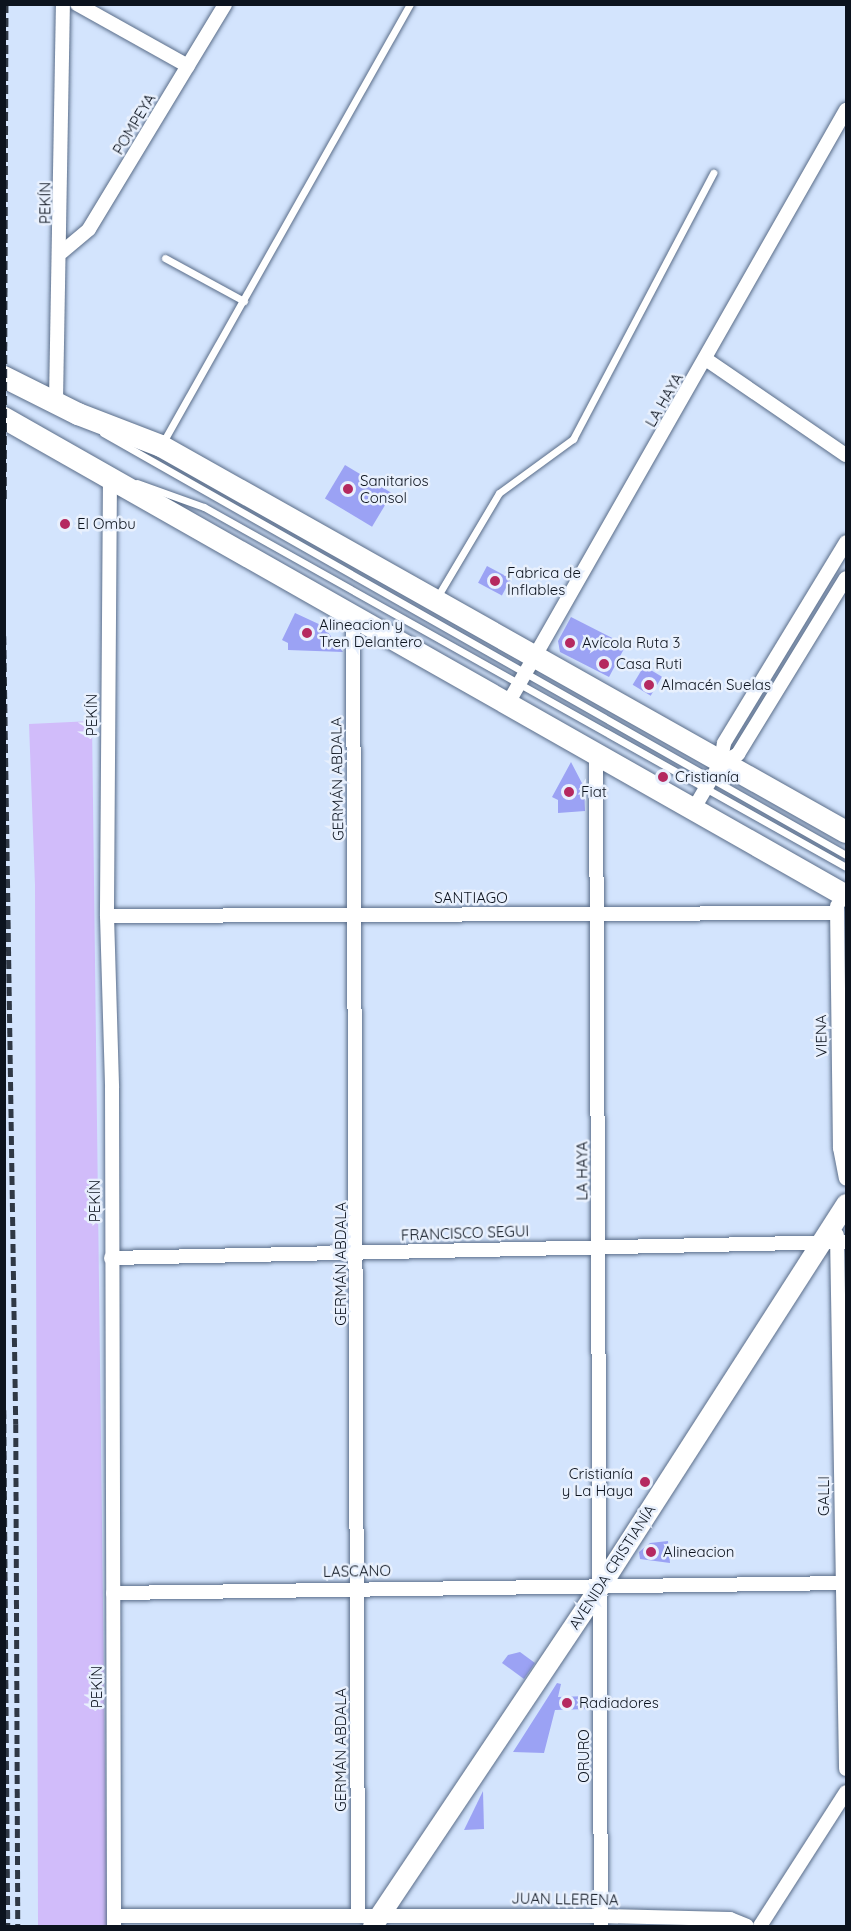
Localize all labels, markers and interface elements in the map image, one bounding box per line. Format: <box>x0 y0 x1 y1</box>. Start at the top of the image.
street label: POMPEYA <box>109 90 159 158</box>
street label: PEKÍN <box>36 182 54 224</box>
street label: LA HAYA <box>641 370 687 430</box>
place label: Sanitarios Consol <box>360 471 429 506</box>
marker: Sanitarios Consol <box>341 482 355 496</box>
place label: El Ombu <box>77 515 136 533</box>
marker: El Ombu <box>58 517 72 531</box>
place label: Fabrica de Inflables <box>507 563 581 598</box>
marker: Fabrica de Inflables <box>488 574 502 588</box>
place label: Alineacion y Tren Delantero <box>319 615 422 650</box>
marker: Alineacion y Tren Delantero <box>300 626 314 640</box>
place label: Avícola Ruta 3 <box>582 634 680 652</box>
marker: Avícola Ruta 3 <box>563 636 577 650</box>
place label: Casa Ruti <box>616 655 682 673</box>
marker: Casa Ruti <box>597 657 611 671</box>
place label: Almacén Suelas <box>661 676 771 694</box>
marker: Almacén Suelas <box>642 678 656 692</box>
street label: PEKÍN <box>83 694 101 736</box>
street label: GERMÁN ABDALA <box>327 717 347 841</box>
place label: Cristianía <box>675 768 739 786</box>
marker: Cristianía <box>656 770 670 784</box>
place label: Fiat <box>581 783 607 801</box>
marker: Fiat <box>562 785 576 799</box>
street label: SANTIAGO <box>434 889 508 907</box>
street label: VIENA <box>812 1014 830 1058</box>
street label: LA HAYA <box>573 1141 591 1201</box>
street label: PEKÍN <box>86 1180 104 1222</box>
street label: GERMÁN ABDALA <box>332 1202 350 1326</box>
street label: FRANCISCO SEGUI <box>401 1222 529 1244</box>
place label: Cristianía y La Haya <box>562 1464 633 1499</box>
marker: Cristianía y La Haya <box>638 1475 652 1489</box>
street label: GALLI <box>815 1476 833 1516</box>
street label: AVENIDA CRISTIANÍA <box>565 1501 659 1633</box>
place label: Alineacion <box>663 1543 734 1561</box>
marker: Alineacion <box>644 1545 658 1559</box>
street label: LASCANO <box>323 1561 391 1581</box>
street label: PEKÍN <box>88 1666 106 1708</box>
street label: GERMÁN ABDALA <box>332 1688 350 1812</box>
place label: Radiadores <box>579 1694 659 1712</box>
marker: Radiadores <box>560 1696 574 1710</box>
street label: ORURO <box>575 1729 593 1783</box>
street label: JUAN LLERENA <box>511 1889 619 1909</box>

